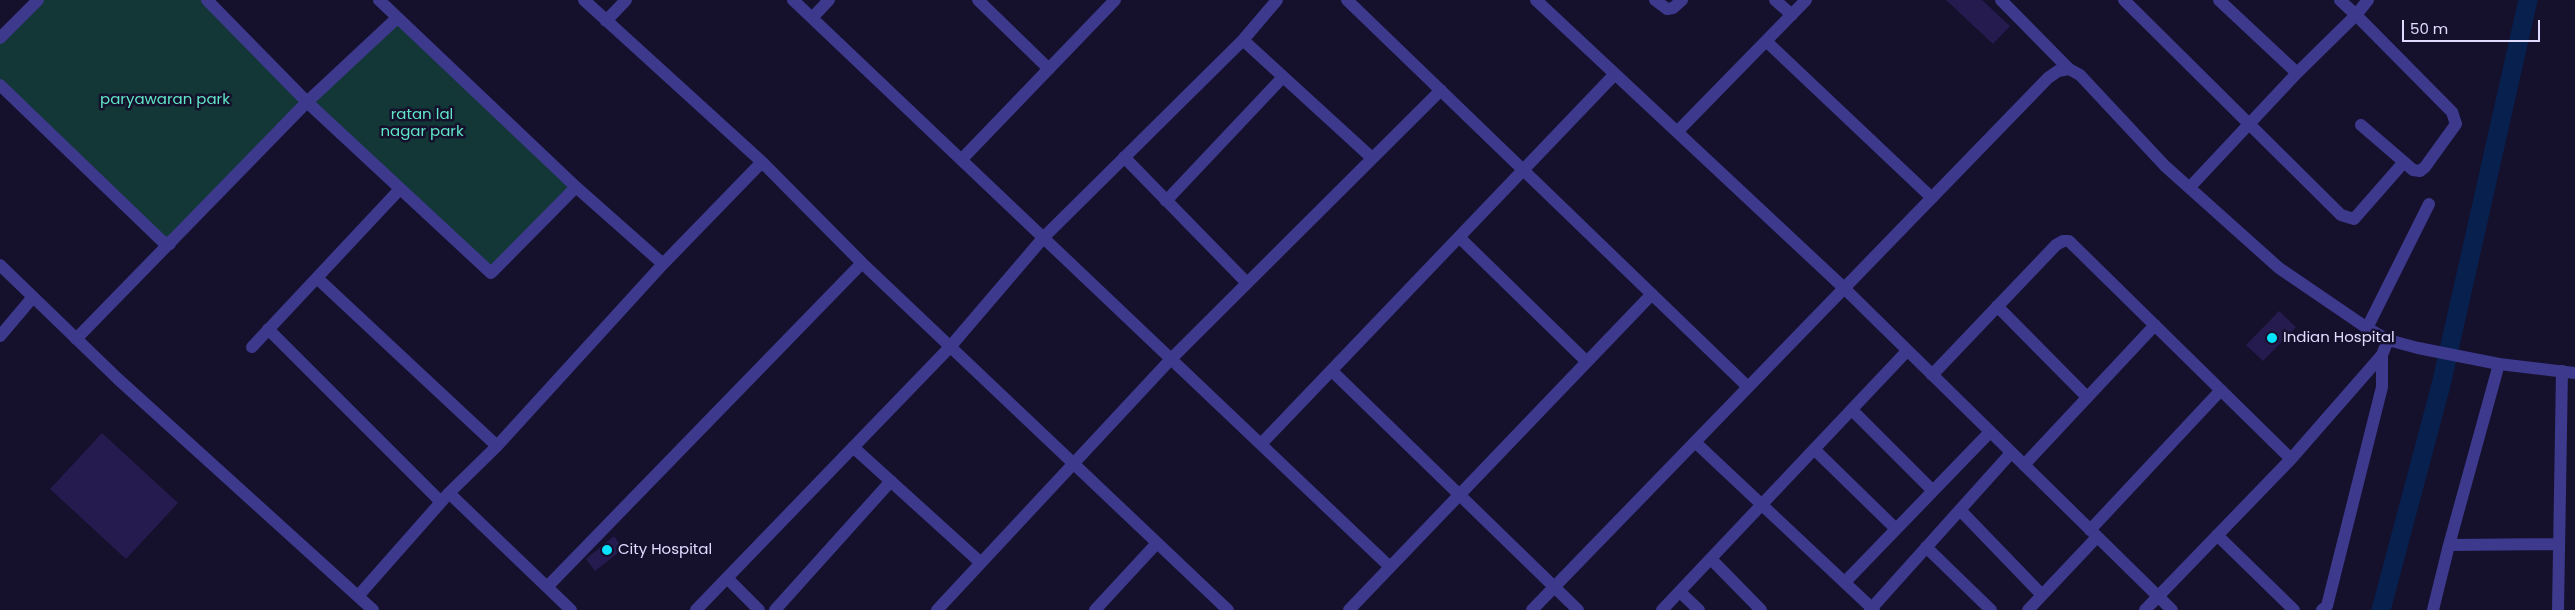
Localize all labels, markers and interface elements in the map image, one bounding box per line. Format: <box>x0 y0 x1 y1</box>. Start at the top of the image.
scale bar <box>2405 10 2542 42</box>
text: 50 m <box>2410 18 2448 39</box>
park label: paryawaran park <box>100 91 230 109</box>
park label: ratan lal nagar park <box>380 106 464 141</box>
place label: Indian Hospital <box>2283 329 2395 347</box>
marker: Indian Hospital <box>2265 331 2279 345</box>
place label: City Hospital <box>618 541 712 559</box>
marker: City Hospital <box>600 543 614 557</box>

